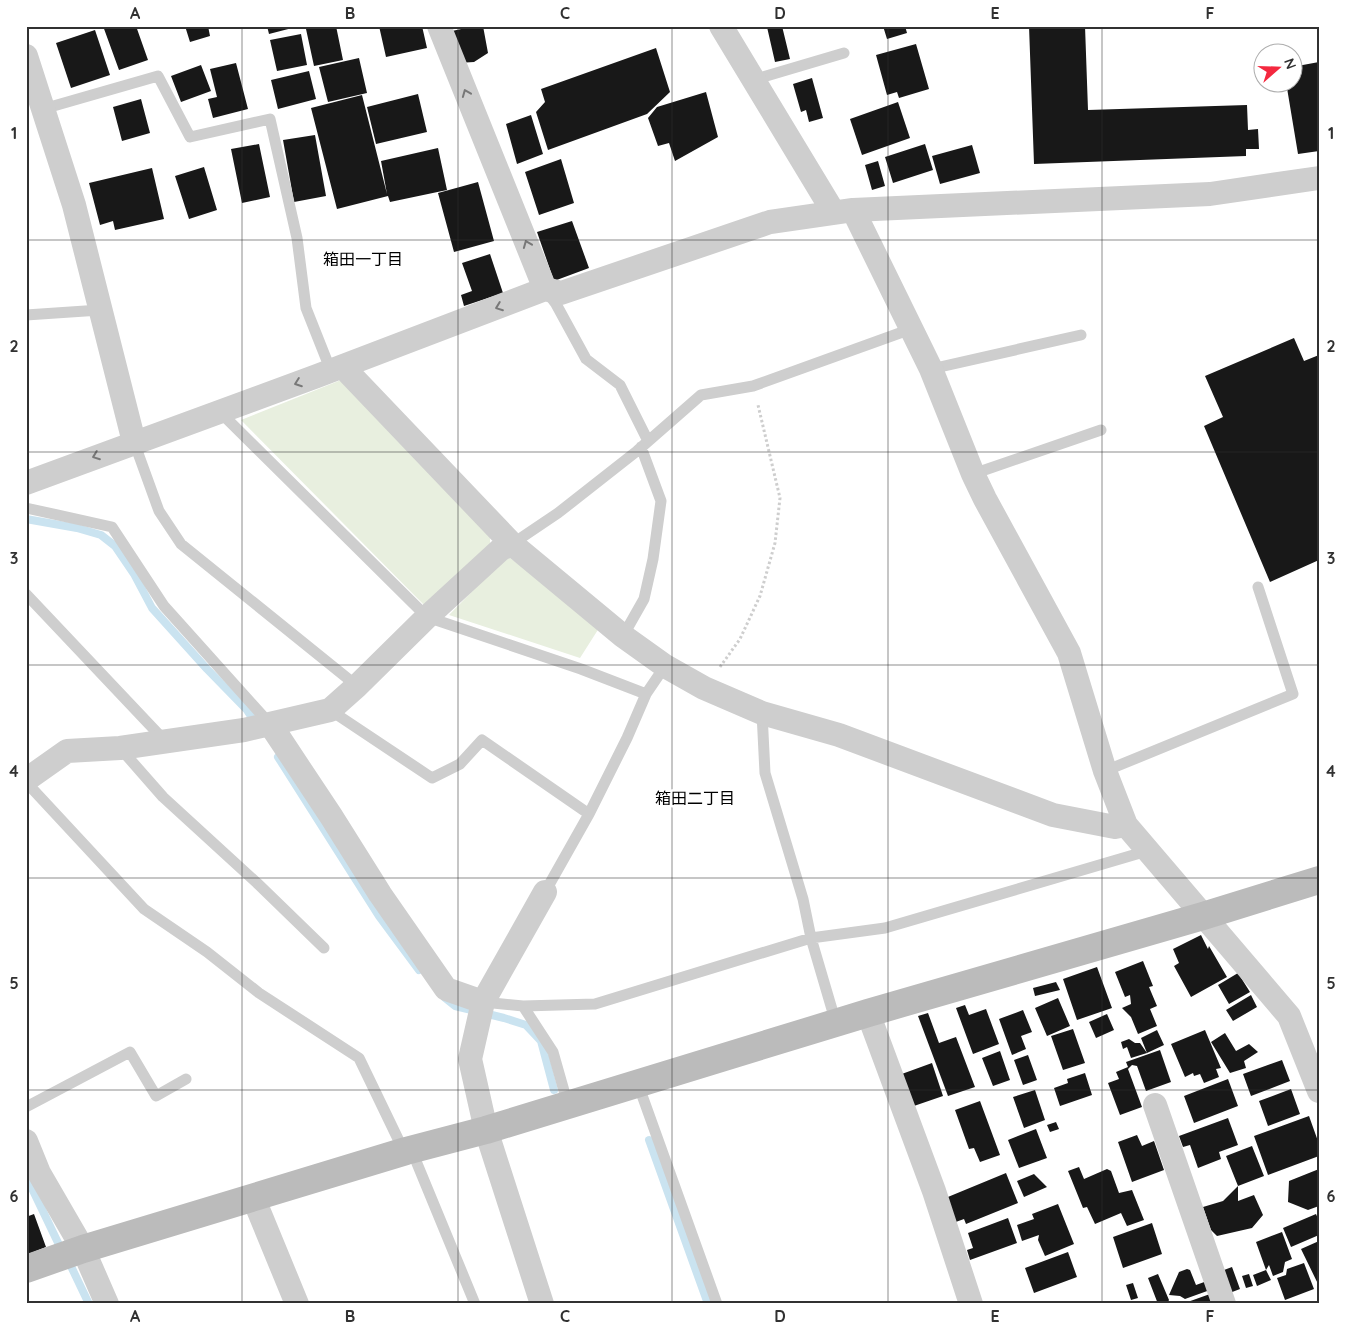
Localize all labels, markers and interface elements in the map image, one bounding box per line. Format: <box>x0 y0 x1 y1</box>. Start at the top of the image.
text: A <box>130 3 141 23</box>
text: B <box>345 3 355 23</box>
text: C <box>560 3 570 23</box>
text: D <box>774 3 786 23</box>
text: E <box>990 3 1000 23</box>
text: F <box>1206 3 1215 23</box>
north arrow <box>1252 42 1302 92</box>
text: N <box>1280 56 1300 71</box>
one-way arrow <box>462 89 472 98</box>
text: 1 <box>11 123 17 143</box>
text: 1 <box>1328 123 1334 143</box>
one-way arrow <box>522 240 533 249</box>
district label: 箱田一丁目 <box>323 249 403 269</box>
one-way arrow <box>496 301 504 311</box>
text: 2 <box>9 336 19 356</box>
text: 2 <box>1326 336 1336 356</box>
one-way arrow <box>295 377 303 387</box>
one-way arrow <box>92 450 101 460</box>
text: 3 <box>10 548 18 568</box>
text: 3 <box>1327 548 1335 568</box>
text: 4 <box>9 761 19 781</box>
text: 4 <box>1326 761 1336 781</box>
district label: 箱田二丁目 <box>655 788 735 808</box>
text: 5 <box>9 973 19 993</box>
text: 5 <box>1326 973 1336 993</box>
text: 6 <box>10 1186 19 1206</box>
text: 6 <box>1327 1186 1336 1206</box>
text: A <box>130 1306 141 1326</box>
text: B <box>345 1306 355 1326</box>
text: C <box>560 1306 570 1326</box>
text: D <box>774 1306 786 1326</box>
text: E <box>990 1306 1000 1326</box>
text: F <box>1206 1306 1215 1326</box>

